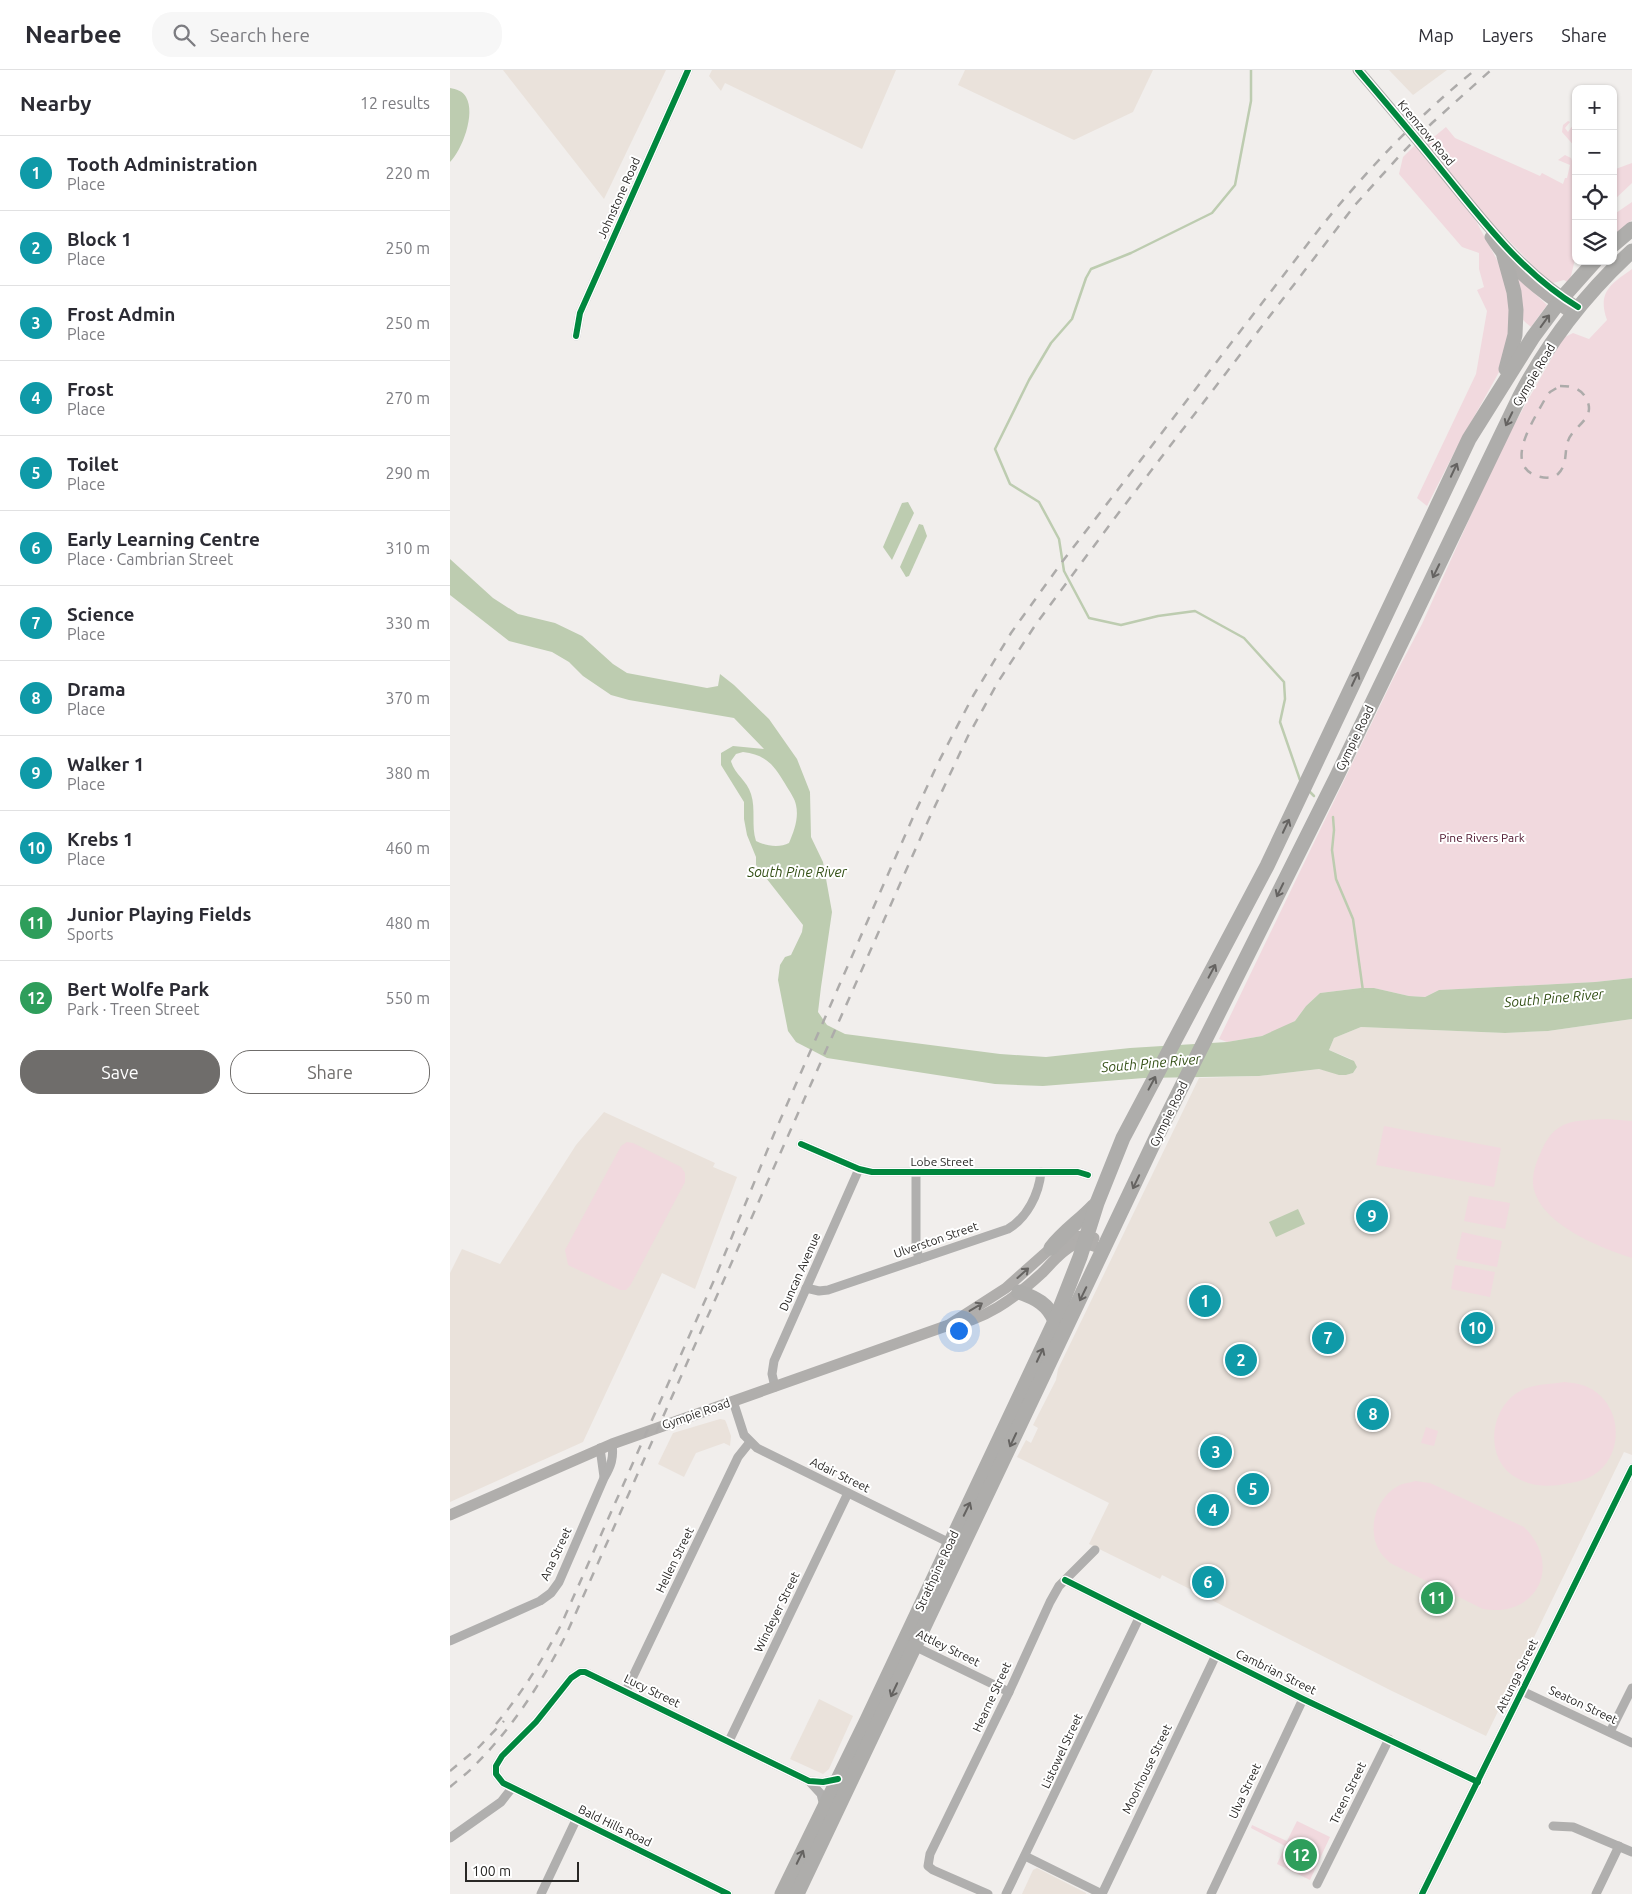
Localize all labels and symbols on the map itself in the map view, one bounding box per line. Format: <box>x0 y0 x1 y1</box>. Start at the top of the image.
street label: Kremzow Road <box>1395 97 1457 168</box>
street label: Johnstone Road <box>595 155 642 240</box>
one-way arrow <box>1540 314 1550 328</box>
street label: Gympie Road <box>1510 341 1557 409</box>
one-way arrow <box>1504 411 1513 426</box>
one-way arrow <box>1449 463 1459 478</box>
one-way arrow <box>1430 563 1440 578</box>
one-way arrow <box>1351 672 1361 687</box>
street label: Gympie Road <box>1333 703 1376 773</box>
one-way arrow <box>1282 819 1291 834</box>
park label: Pine Rivers Park <box>1439 831 1525 844</box>
water label: South Pine River <box>746 864 847 880</box>
one-way arrow <box>1275 882 1284 897</box>
one-way arrow <box>1207 963 1217 978</box>
water label: South Pine River <box>1503 986 1605 1010</box>
water label: South Pine River <box>1100 1051 1202 1075</box>
one-way arrow <box>1148 1076 1157 1091</box>
street label: Gympie Road <box>1147 1079 1190 1149</box>
street label: Lobe Street <box>910 1155 974 1168</box>
one-way arrow <box>1130 1174 1140 1189</box>
pin: 9 <box>1356 1197 1388 1235</box>
street label: Ulverston Street <box>892 1219 980 1260</box>
street label: Duncan Avenue <box>777 1231 823 1313</box>
one-way arrow <box>1016 1268 1029 1279</box>
pin: 1 <box>1189 1282 1221 1320</box>
one-way arrow <box>1078 1286 1088 1301</box>
one-way arrow <box>969 1301 983 1311</box>
pin: 10 <box>1461 1309 1493 1347</box>
your location <box>946 1318 972 1344</box>
pin: 7 <box>1312 1319 1344 1357</box>
pin: 2 <box>1225 1341 1257 1379</box>
one-way arrow <box>1035 1348 1045 1363</box>
pin: 8 <box>1357 1395 1389 1433</box>
street label: Gympie Road <box>660 1396 732 1431</box>
one-way arrow <box>1008 1432 1017 1447</box>
pin: 3 <box>1200 1433 1232 1471</box>
street label: Adair Street <box>808 1455 872 1495</box>
pin: 5 <box>1237 1470 1269 1508</box>
pin: 4 <box>1197 1491 1229 1529</box>
one-way arrow <box>962 1502 972 1517</box>
street label: Ana Street <box>538 1525 574 1582</box>
street label: Hellen Street <box>653 1525 696 1595</box>
street label: Strathpine Road <box>912 1529 961 1613</box>
pin: 6 <box>1192 1563 1224 1601</box>
street label: Windeyer Street <box>751 1569 802 1654</box>
pin: 11 <box>1421 1579 1453 1617</box>
street label: Attley Street <box>914 1627 982 1669</box>
street label: Attunga Street <box>1493 1637 1540 1715</box>
street label: Cambrian Street <box>1234 1646 1319 1697</box>
street label: Hearne Street <box>970 1660 1013 1734</box>
street label: Lucy Street <box>622 1671 683 1710</box>
one-way arrow <box>889 1682 898 1697</box>
street label: Seaton Street <box>1547 1683 1620 1726</box>
street label: Listowel Street <box>1038 1711 1085 1790</box>
street label: Moorhouse Street <box>1119 1722 1174 1816</box>
street label: Treen Street <box>1327 1759 1368 1826</box>
street label: Ulva Street <box>1226 1761 1263 1821</box>
street label: Bald Hills Road <box>576 1802 654 1849</box>
pin: 12 <box>1285 1836 1317 1874</box>
one-way arrow <box>795 1849 805 1864</box>
scale bar <box>465 1859 579 1882</box>

